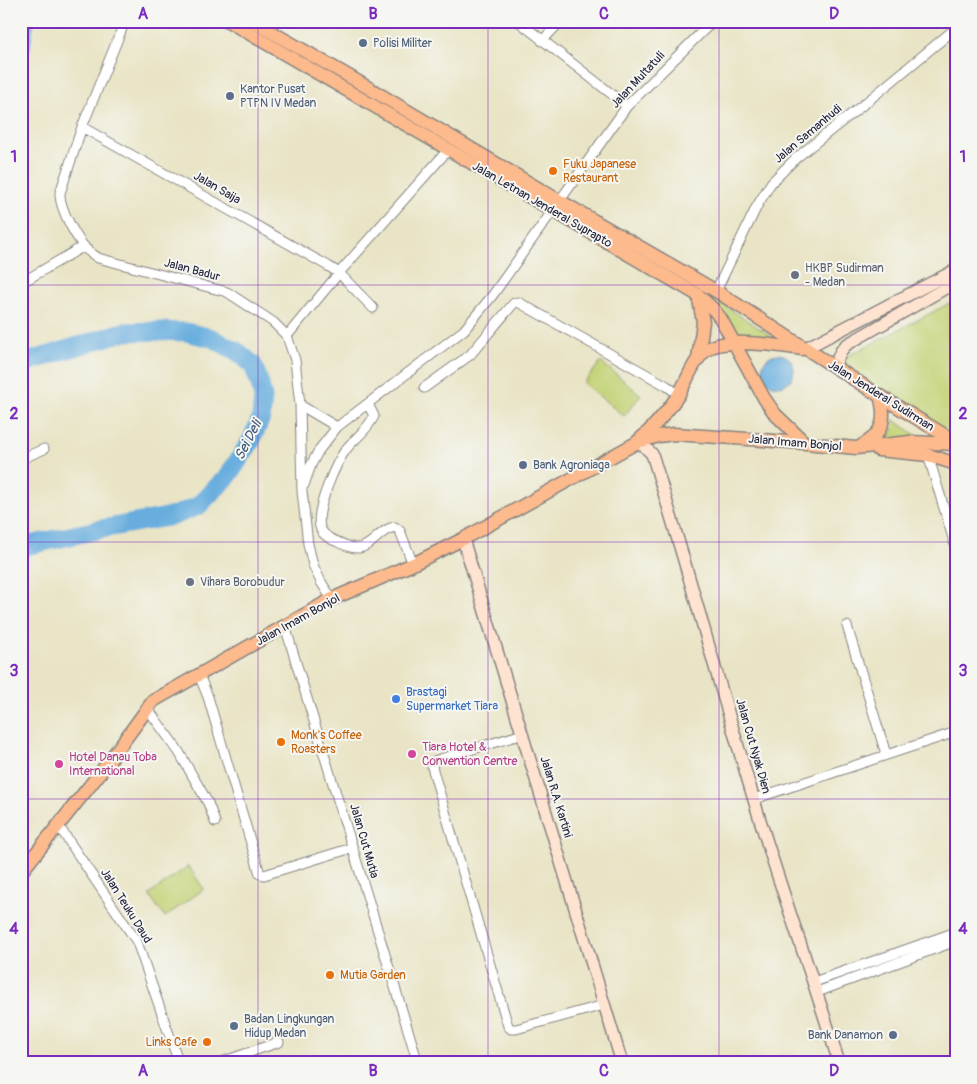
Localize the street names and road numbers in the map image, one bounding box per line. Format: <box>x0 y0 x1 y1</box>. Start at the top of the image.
street label: Jalan Multatuli <box>608 48 668 112</box>
street label: Jalan Samanhudi <box>771 101 845 167</box>
street label: Jalan Letnan Jenderal Suprapto <box>470 159 615 251</box>
street label: Jalan Saija <box>191 168 244 208</box>
street label: Jalan Badur <box>162 255 222 285</box>
street label: Jalan Jenderal Sudirman <box>825 357 937 435</box>
street label: Jalan Imam Bonjol <box>748 431 842 455</box>
street label: Jalan Imam Bonjol <box>253 591 343 649</box>
street label: Jalan Cut Nyak Dien <box>732 697 774 795</box>
street label: Jalan R.A. Kartini <box>537 755 575 839</box>
street label: Jalan Cut Mutia <box>346 802 382 880</box>
street label: Jalan Teuku Daud <box>97 866 155 946</box>

